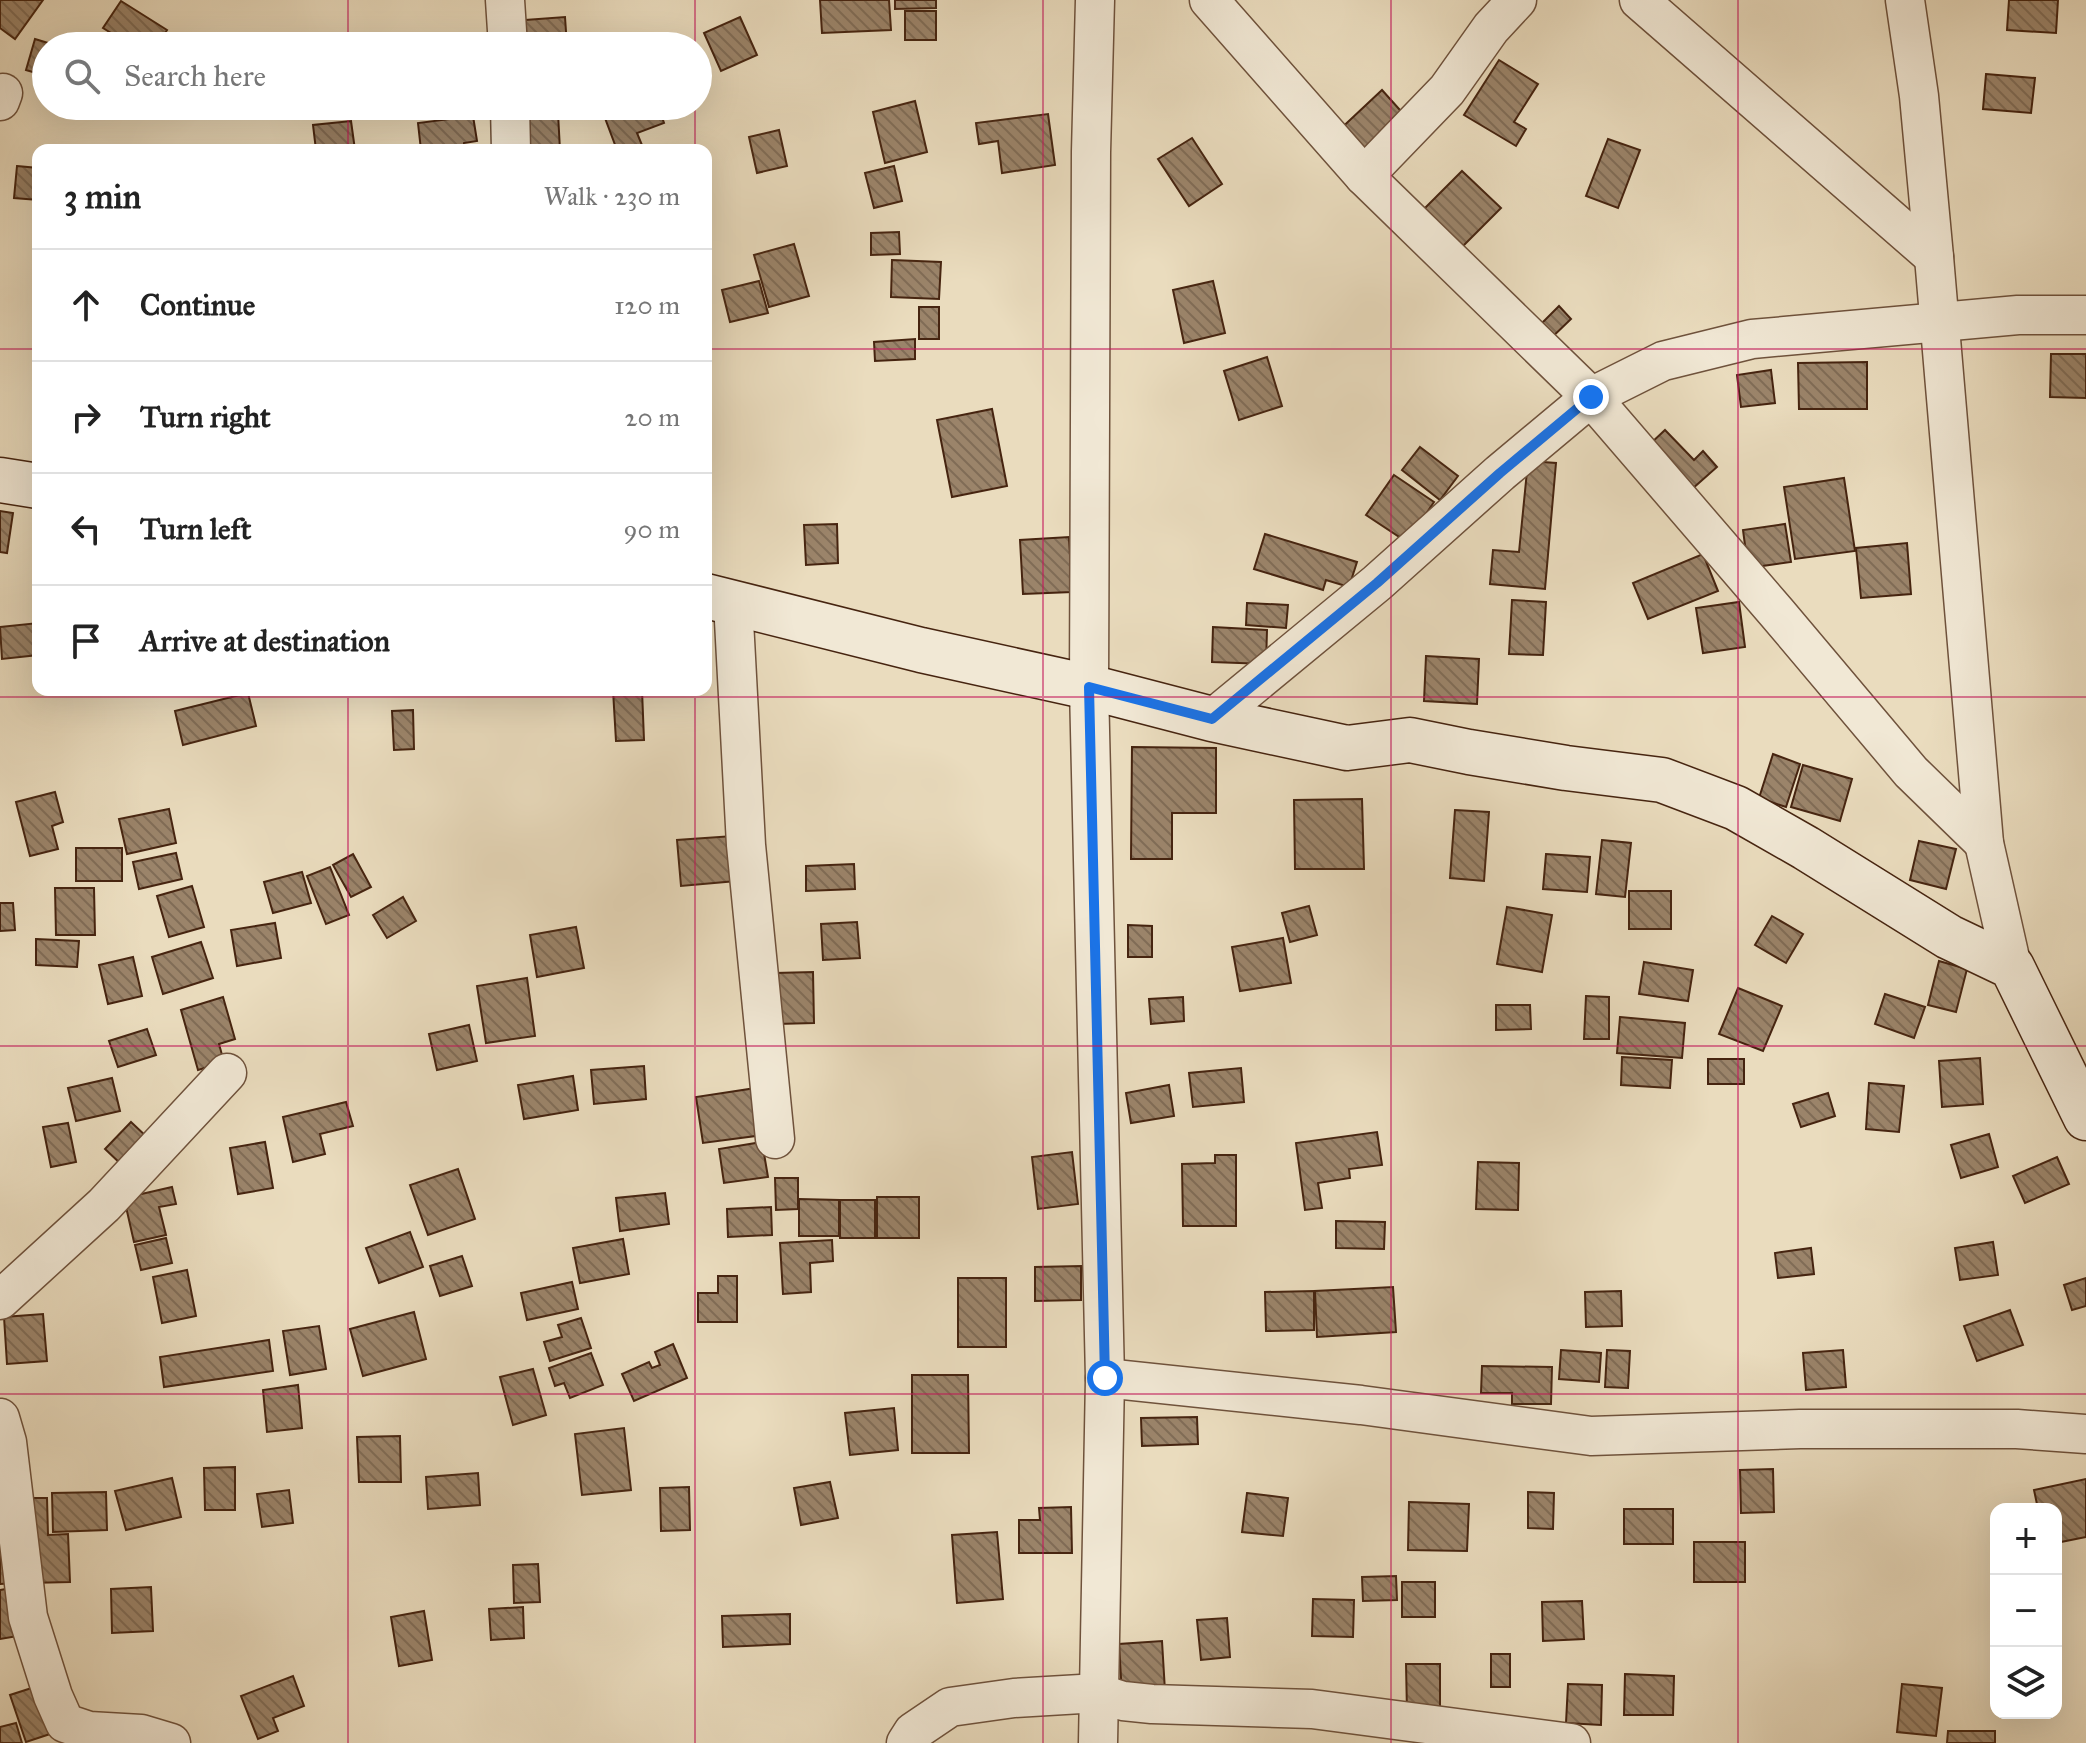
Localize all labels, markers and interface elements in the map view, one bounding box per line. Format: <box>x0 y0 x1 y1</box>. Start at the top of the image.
search box <box>32 32 712 120</box>
icon: search <box>60 54 104 98</box>
text: Search here <box>124 58 266 94</box>
text: 3 min <box>64 176 141 217</box>
text: Walk · 230 m <box>544 180 680 212</box>
icon: ahead <box>64 283 108 327</box>
text: Continue <box>140 287 255 323</box>
text: 120 m <box>614 289 680 321</box>
route end <box>1573 379 1609 415</box>
icon: right <box>64 395 108 439</box>
text: Turn right <box>140 399 271 435</box>
text: 20 m <box>625 401 680 433</box>
icon: left <box>64 507 108 551</box>
text: Turn left <box>140 511 251 547</box>
text: 90 m <box>623 513 680 545</box>
icon: arrive <box>64 619 108 663</box>
text: Arrive at destination <box>140 623 390 659</box>
route start <box>1087 1360 1123 1396</box>
map controls <box>1990 1503 2062 1719</box>
button: + <box>1990 1503 2062 1575</box>
button: − <box>1990 1575 2062 1647</box>
button: layers <box>1990 1647 2062 1719</box>

